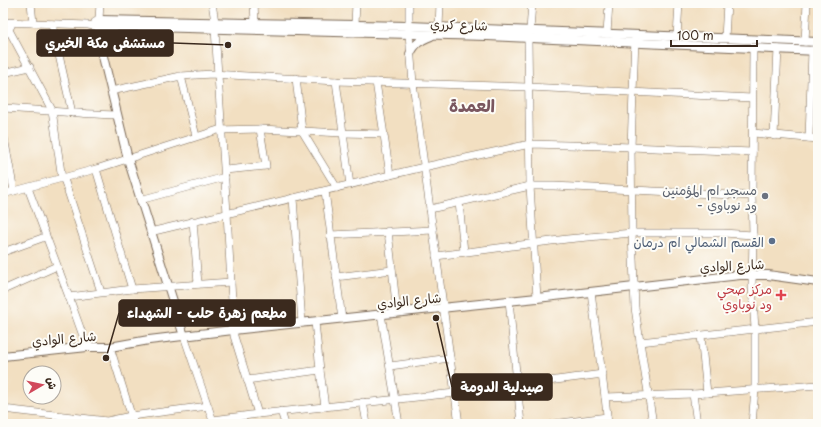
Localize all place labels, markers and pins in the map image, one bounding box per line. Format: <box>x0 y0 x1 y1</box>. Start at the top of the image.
callout: مستشفى مكة الخيري <box>37 30 173 56</box>
place label: مسجد ام المؤمنين - ود نوباوي <box>662 180 757 215</box>
marker: مسجد ام المؤمنين - ود نوباوي <box>760 191 770 201</box>
place label: القسم الشمالي ام درمان <box>633 232 764 254</box>
marker: القسم الشمالي ام درمان <box>767 236 777 246</box>
place label: مركز صحي ود نوباوي <box>717 279 772 314</box>
marker: مركز صحي ود نوباوي <box>775 289 787 301</box>
callout: مطعم زهرة حلب - الشهداء <box>119 300 295 326</box>
callout: صيدلية الدومة <box>452 374 552 400</box>

